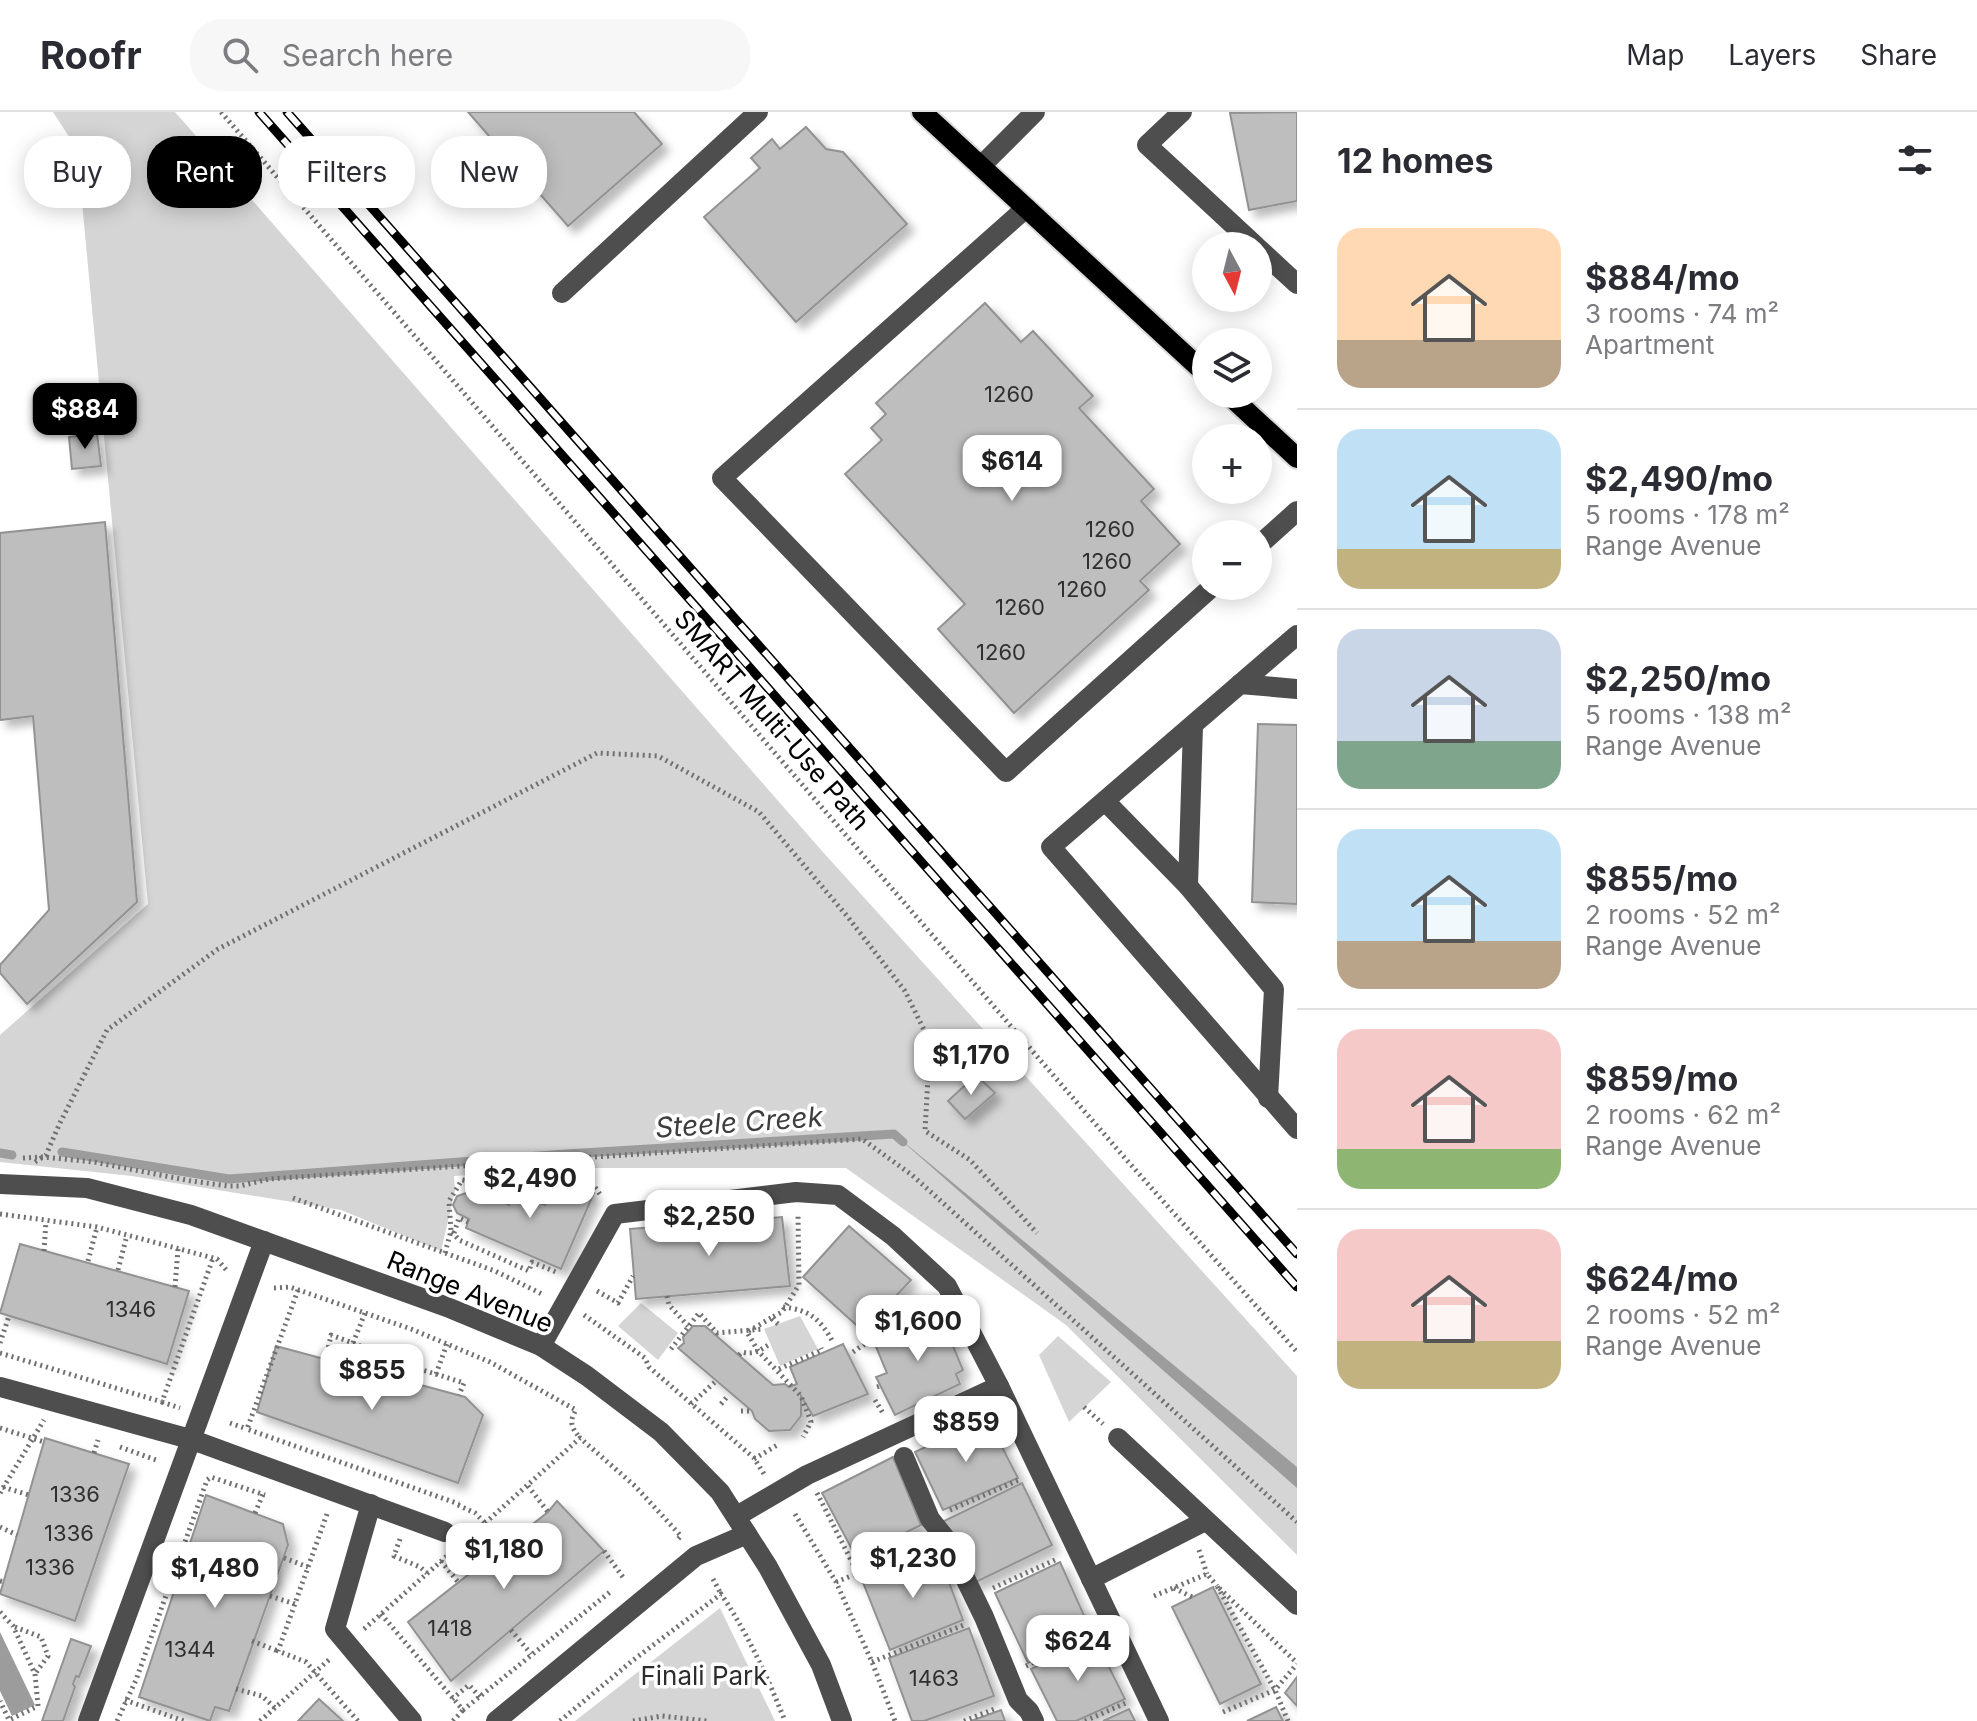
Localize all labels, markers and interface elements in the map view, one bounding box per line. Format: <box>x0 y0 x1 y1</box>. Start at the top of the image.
search box <box>190 19 750 91</box>
text: Roofr <box>40 32 142 78</box>
icon: search <box>218 33 262 77</box>
text: Search here <box>282 37 453 73</box>
text: Map <box>1626 38 1684 72</box>
text: Layers <box>1728 38 1816 72</box>
text: Share <box>1860 38 1937 72</box>
chip: Buy <box>24 136 131 208</box>
chip: Rent <box>147 136 262 208</box>
chip: Filters <box>278 136 415 208</box>
chip: New <box>431 136 547 208</box>
icon: filters <box>1893 138 1937 182</box>
text: 12 homes <box>1337 140 1493 181</box>
north arrow <box>1192 232 1272 312</box>
map controls <box>1192 232 1272 600</box>
text: $884/mo <box>1585 257 1740 298</box>
icon: home <box>1401 260 1497 356</box>
text: 3 rooms · 74 m² <box>1585 298 1779 329</box>
button: layers <box>1192 328 1272 408</box>
text: Apartment <box>1585 329 1714 360</box>
house number: 1260 <box>984 381 1034 407</box>
pin: $884 <box>38 383 132 451</box>
text: $884 <box>51 393 119 424</box>
button: + <box>1192 424 1272 504</box>
pin: $614 <box>965 435 1059 503</box>
text: $614 <box>981 445 1043 476</box>
text: $2,490/mo <box>1585 458 1773 499</box>
icon: home <box>1401 461 1497 557</box>
text: 5 rooms · 178 m² <box>1585 499 1790 530</box>
house number: 1260 <box>1085 516 1135 542</box>
button: − <box>1192 520 1272 600</box>
text: Range Avenue <box>1585 530 1761 561</box>
house number: 1260 <box>1082 548 1132 574</box>
house number: 1260 <box>1057 576 1107 602</box>
house number: 1260 <box>995 594 1045 620</box>
street label: SMART Multi-Use Path <box>668 603 877 836</box>
house number: 1260 <box>976 639 1026 665</box>
text: $2,250/mo <box>1585 658 1771 699</box>
icon: home <box>1401 661 1497 757</box>
text: 5 rooms · 138 m² <box>1585 699 1792 730</box>
text: Range Avenue <box>1585 730 1761 761</box>
text: $855/mo <box>1585 858 1738 899</box>
icon: home <box>1401 861 1497 957</box>
text: 2 rooms · 52 m² <box>1585 899 1781 930</box>
text: Range Avenue <box>1585 930 1761 961</box>
pin: $1,170 <box>906 1029 1036 1097</box>
text: $1,170 <box>932 1039 1010 1070</box>
text: $859/mo <box>1585 1058 1738 1099</box>
icon: home <box>1401 1061 1497 1157</box>
water label: Steele Creek <box>654 1099 825 1145</box>
text: 2 rooms · 62 m² <box>1585 1099 1781 1130</box>
text: Range Avenue <box>1585 1130 1761 1161</box>
pin: $2,490 <box>465 1152 595 1220</box>
text: $2,490 <box>483 1162 577 1193</box>
pin: $2,250 <box>644 1190 774 1258</box>
text: $2,250 <box>663 1200 755 1231</box>
street label: Range Avenue <box>383 1244 558 1339</box>
text: $624/mo <box>1585 1258 1738 1299</box>
icon: home <box>1401 1261 1497 1357</box>
pin: $1,600 <box>853 1295 983 1363</box>
house number: 1346 <box>106 1296 156 1322</box>
text: 2 rooms · 52 m² <box>1585 1299 1781 1330</box>
text: $1,600 <box>874 1305 962 1336</box>
text: Range Avenue <box>1585 1330 1761 1361</box>
pin: $855 <box>325 1344 419 1412</box>
text: $855 <box>338 1354 406 1385</box>
pin: $859 <box>919 1396 1013 1464</box>
text: $859 <box>932 1406 1000 1437</box>
house number: 1336 <box>50 1481 100 1507</box>
house number: 1336 <box>44 1520 94 1546</box>
pin: $1,180 <box>439 1523 569 1591</box>
pin: $1,230 <box>848 1532 978 1600</box>
text: $1,180 <box>464 1533 544 1564</box>
pin: $1,480 <box>150 1542 280 1610</box>
text: $1,230 <box>869 1542 957 1573</box>
text: $1,480 <box>171 1552 259 1583</box>
house number: 1336 <box>25 1554 75 1580</box>
house number: 1418 <box>427 1615 473 1641</box>
pin: $624 <box>1031 1615 1125 1683</box>
text: $624 <box>1044 1625 1112 1656</box>
house number: 1344 <box>165 1636 215 1662</box>
park label: Finali Park <box>640 1660 768 1691</box>
house number: 1463 <box>909 1665 959 1691</box>

